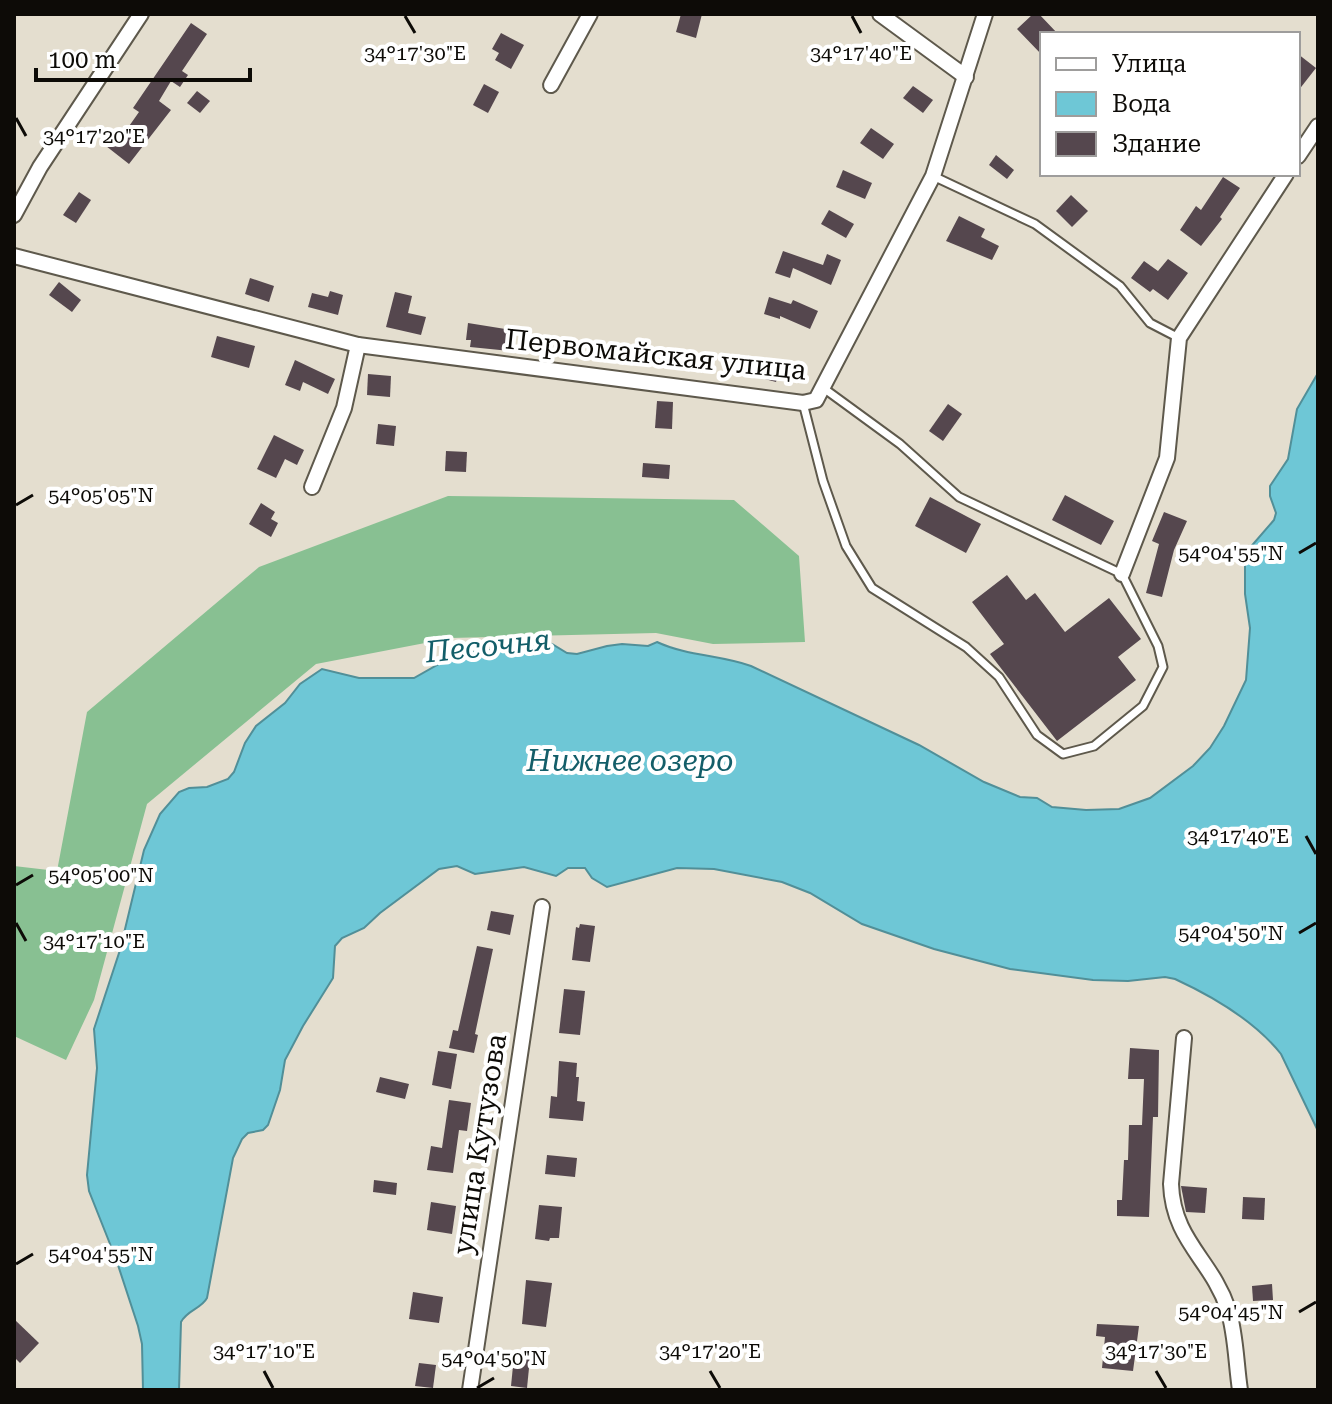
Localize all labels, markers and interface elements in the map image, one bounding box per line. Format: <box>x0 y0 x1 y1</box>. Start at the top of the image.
scale bar <box>36 32 250 82</box>
legend <box>1040 32 1300 176</box>
text: 34°17'30"E <box>364 41 466 65</box>
text: 34°17'40"E <box>810 41 912 65</box>
text: 100 m <box>48 46 116 74</box>
text: Улица <box>1112 50 1186 78</box>
text: Вода <box>1112 90 1171 118</box>
text: 34°17'20"E <box>43 124 145 148</box>
text: Здание <box>1112 130 1201 158</box>
street label: Первомайская улица <box>504 322 808 387</box>
text: 54°05'05"N <box>48 483 154 507</box>
text: 54°04'55"N <box>1178 541 1284 565</box>
water label: Песочня <box>423 622 552 670</box>
water label: Нижнее озеро <box>526 743 734 778</box>
text: 34°17'40"E <box>1187 824 1289 848</box>
text: 54°05'00"N <box>48 863 154 887</box>
text: 54°04'50"N <box>1178 921 1284 945</box>
text: 34°17'10"E <box>43 929 145 953</box>
street label: улица Кутузова <box>446 1031 513 1257</box>
text: 54°04'55"N <box>48 1242 154 1266</box>
text: 54°04'45"N <box>1178 1300 1284 1324</box>
text: 34°17'10"E <box>213 1339 315 1363</box>
text: 34°17'20"E <box>659 1339 761 1363</box>
text: 34°17'30"E <box>1105 1339 1207 1363</box>
text: 54°04'50"N <box>441 1346 547 1370</box>

